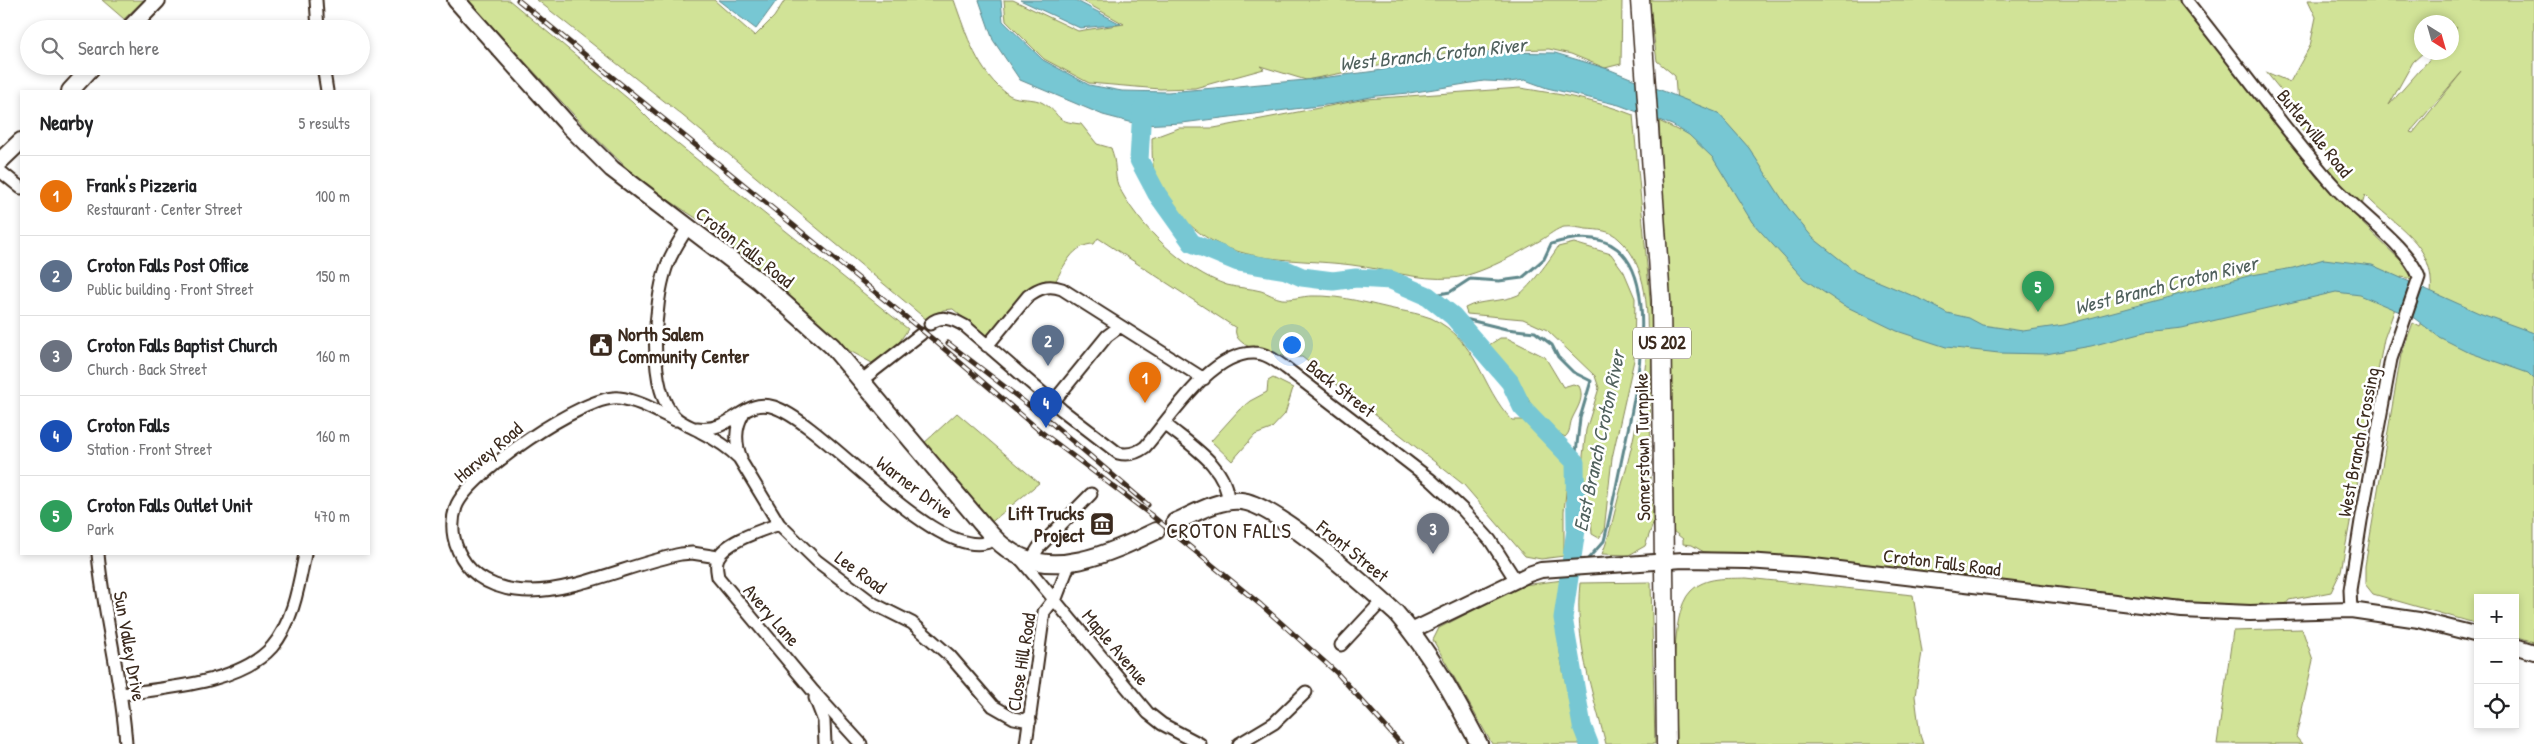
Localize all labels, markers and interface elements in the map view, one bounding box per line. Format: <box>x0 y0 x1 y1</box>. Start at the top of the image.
north arrow <box>2414 15 2459 60</box>
search box <box>20 20 370 75</box>
water label: West Branch Croton River <box>1338 30 1530 77</box>
icon: search <box>38 34 66 62</box>
text: Search here <box>78 35 159 61</box>
street label: Butlerville Road <box>2271 83 2359 183</box>
text: Nearby <box>40 108 93 137</box>
text: 5 results <box>299 112 350 134</box>
text: Frank's Pizzeria <box>87 172 196 198</box>
text: 1 <box>53 185 59 207</box>
text: 100 m <box>315 185 350 207</box>
text: Restaurant · Center Street <box>87 198 242 220</box>
street label: Croton Falls Road <box>690 200 800 294</box>
water label: West Branch Croton River <box>2072 248 2262 320</box>
text: Croton Falls Post Office <box>87 252 249 278</box>
text: 2 <box>52 265 60 287</box>
text: 150 m <box>316 265 350 287</box>
pin: 5 <box>2022 271 2054 312</box>
text: Public building · Front Street <box>87 278 253 300</box>
place label: North Salem Community Center <box>618 321 750 370</box>
pin: 2 <box>1032 325 1064 366</box>
road number: US 202 <box>1633 328 1691 358</box>
text: Croton Falls Baptist Church <box>87 332 277 358</box>
public building icon: North Salem Community Center <box>588 332 614 358</box>
your location <box>1279 332 1305 358</box>
text: 3 <box>52 345 60 367</box>
text: 160 m <box>316 345 350 367</box>
water label: East Branch Croton River <box>1566 346 1631 534</box>
street label: Back Street <box>1301 353 1381 423</box>
text: Church · Back Street <box>87 358 207 380</box>
pin: 1 <box>1129 362 1161 403</box>
street label: West Branch Crossing <box>2331 365 2385 519</box>
street label: Somerstown Turnpike <box>1628 373 1656 521</box>
pin: 4 <box>1030 387 1062 428</box>
text: Croton Falls <box>87 412 170 438</box>
street label: Harvey Road <box>448 415 528 488</box>
text: 4 <box>53 425 59 447</box>
text: 160 m <box>316 425 350 447</box>
text: Station · Front Street <box>87 438 212 460</box>
street label: Warner Drive <box>871 450 959 525</box>
text: Croton Falls Outlet Unit <box>87 492 252 518</box>
place label: Lift Trucks Project <box>1009 500 1085 548</box>
text: 5 <box>53 505 59 527</box>
text: 470 m <box>314 505 350 527</box>
museum icon: Lift Trucks Project <box>1089 511 1115 537</box>
street label: Front Street <box>1311 513 1395 588</box>
pin: 3 <box>1417 513 1449 554</box>
district label: CROTON FALLS <box>1166 516 1292 545</box>
text: Park <box>87 518 114 540</box>
street label: Croton Falls Road <box>1882 542 2003 582</box>
street label: Lee Road <box>830 545 892 600</box>
street label: Avery Lane <box>738 578 807 652</box>
street label: Sun Valley Drive <box>108 589 153 704</box>
map controls <box>2474 594 2519 729</box>
button: + <box>2474 594 2519 639</box>
street label: Maple Avenue <box>1076 603 1156 691</box>
street label: Close Hill Road <box>1000 610 1042 713</box>
button: − <box>2474 639 2519 684</box>
button: locate <box>2474 684 2519 729</box>

